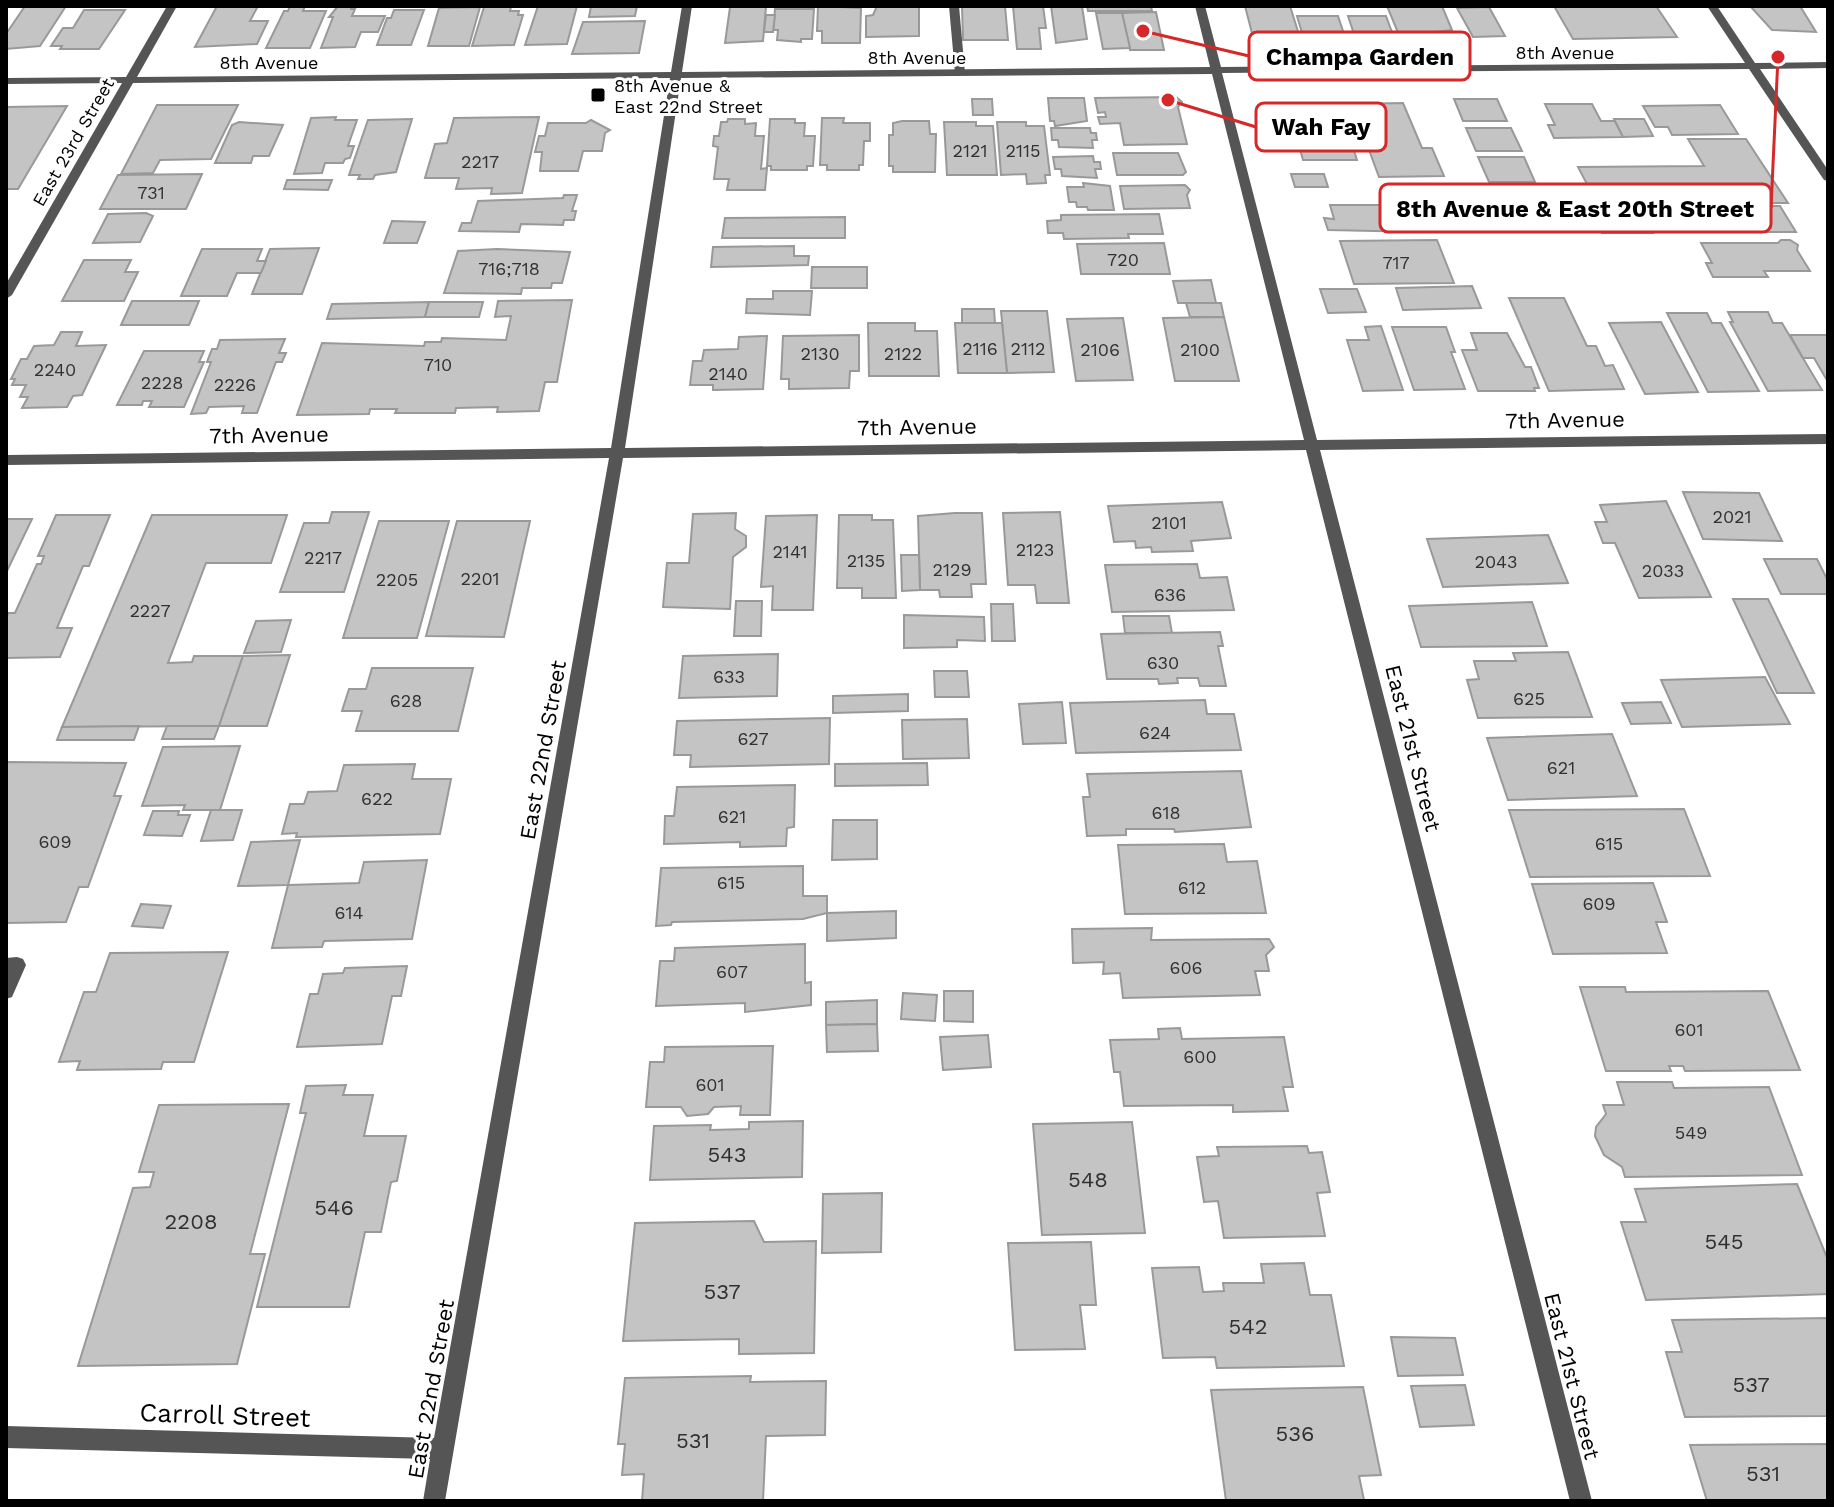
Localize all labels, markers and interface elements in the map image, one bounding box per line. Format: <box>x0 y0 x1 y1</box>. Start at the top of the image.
callout: Champa Garden <box>1249 32 1470 80</box>
street label: 8th Avenue <box>1516 42 1614 63</box>
text: Champa Garden <box>1266 43 1454 71</box>
street label: 8th Avenue <box>868 47 966 68</box>
street label: 8th Avenue <box>220 52 318 73</box>
street label: East 23rd Street <box>28 74 118 210</box>
place label: 8th Avenue & East 22nd Street <box>614 75 763 117</box>
marker: 8th Avenue & East 22nd Street <box>589 86 607 104</box>
callout: Wah Fay <box>1256 103 1386 151</box>
text: Wah Fay <box>1272 113 1371 141</box>
house number: 2121 <box>952 140 988 161</box>
house number: 2115 <box>1005 140 1041 161</box>
house number: 2217 <box>461 151 499 172</box>
house number: 731 <box>137 182 165 203</box>
callout: 8th Avenue & East 20th Street <box>1380 184 1771 232</box>
text: 8th Avenue & East 20th Street <box>1396 195 1754 223</box>
house number: 720 <box>1107 249 1139 270</box>
house number: 717 <box>1382 252 1410 273</box>
house number: 716;718 <box>478 258 540 279</box>
house number: 2116 <box>962 338 998 359</box>
house number: 2112 <box>1010 338 1046 359</box>
house number: 2106 <box>1080 339 1120 360</box>
house number: 2100 <box>1180 339 1220 360</box>
house number: 2130 <box>800 343 840 364</box>
house number: 2122 <box>884 343 922 364</box>
house number: 710 <box>424 354 452 375</box>
house number: 2240 <box>34 359 76 380</box>
house number: 2140 <box>708 363 748 384</box>
house number: 2228 <box>141 372 183 393</box>
house number: 2226 <box>214 374 256 395</box>
street label: 7th Avenue <box>1505 406 1625 434</box>
street label: 7th Avenue <box>857 413 977 441</box>
street label: 7th Avenue <box>209 421 329 449</box>
house number: 2021 <box>1712 506 1752 527</box>
house number: 2101 <box>1151 512 1187 533</box>
house number: 2123 <box>1016 539 1054 560</box>
house number: 2141 <box>772 541 808 562</box>
house number: 2217 <box>304 547 342 568</box>
house number: 2135 <box>847 550 885 571</box>
house number: 2043 <box>1474 551 1518 572</box>
house number: 2129 <box>932 559 972 580</box>
house number: 2033 <box>1642 560 1684 581</box>
house number: 2201 <box>460 568 500 589</box>
house number: 2205 <box>376 569 418 590</box>
house number: 636 <box>1154 584 1186 605</box>
house number: 2227 <box>129 600 171 621</box>
house number: 630 <box>1147 652 1179 673</box>
street label: East 22nd Street <box>515 658 571 842</box>
street label: East 21st Street <box>1380 662 1446 834</box>
house number: 633 <box>713 666 745 687</box>
house number: 625 <box>1513 688 1545 709</box>
house number: 628 <box>390 690 422 711</box>
house number: 624 <box>1139 722 1171 743</box>
house number: 627 <box>737 728 769 749</box>
house number: 621 <box>1547 757 1575 778</box>
house number: 622 <box>361 788 393 809</box>
house number: 618 <box>1151 802 1181 823</box>
house number: 621 <box>718 806 746 827</box>
house number: 609 <box>38 831 72 852</box>
house number: 615 <box>1595 833 1623 854</box>
house number: 615 <box>717 872 745 893</box>
house number: 612 <box>1178 877 1206 898</box>
house number: 609 <box>1582 893 1616 914</box>
house number: 614 <box>335 902 363 923</box>
house number: 606 <box>1169 957 1203 978</box>
house number: 607 <box>716 961 748 982</box>
house number: 601 <box>1674 1019 1704 1040</box>
house number: 600 <box>1183 1046 1217 1067</box>
house number: 601 <box>695 1074 725 1095</box>
house number: 549 <box>1675 1122 1707 1143</box>
house number: 543 <box>707 1142 747 1167</box>
house number: 548 <box>1068 1167 1108 1192</box>
house number: 546 <box>314 1195 354 1220</box>
house number: 2208 <box>165 1209 217 1234</box>
house number: 545 <box>1704 1229 1744 1254</box>
house number: 537 <box>703 1279 741 1304</box>
street label: East 21st Street <box>1539 1290 1605 1462</box>
street label: East 22nd Street <box>403 1297 459 1481</box>
house number: 542 <box>1228 1314 1268 1339</box>
house number: 537 <box>1732 1372 1770 1397</box>
street label: Carroll Street <box>139 1397 311 1433</box>
house number: 536 <box>1275 1421 1315 1446</box>
house number: 531 <box>676 1428 710 1453</box>
house number: 531 <box>1746 1461 1780 1486</box>

